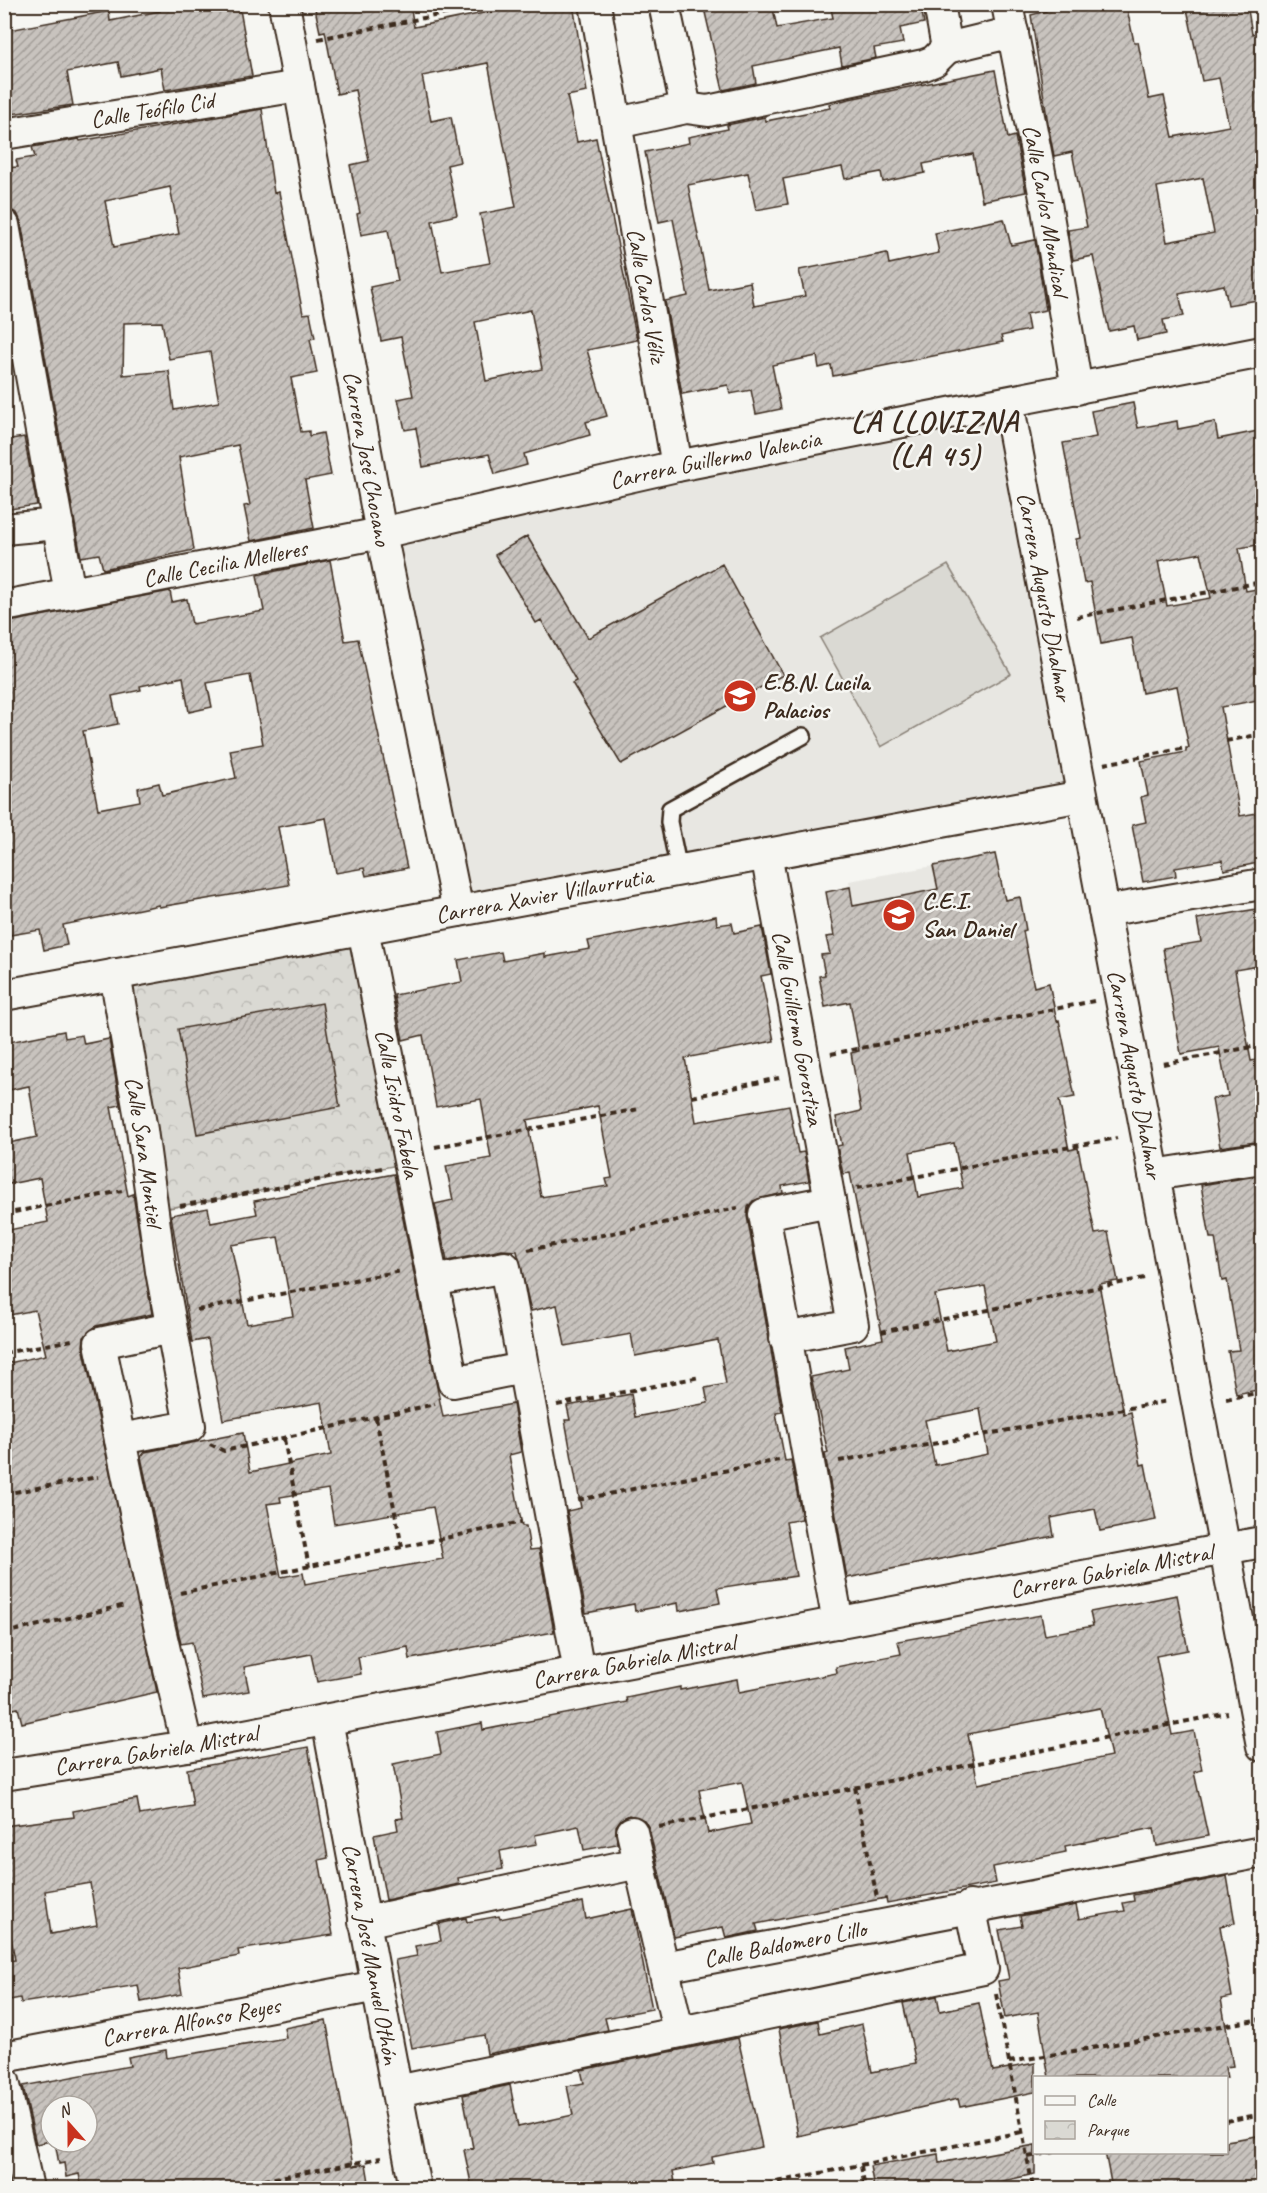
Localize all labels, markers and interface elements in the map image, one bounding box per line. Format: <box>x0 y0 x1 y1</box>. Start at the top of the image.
street label: Calle Teófilo Cid <box>88 85 219 135</box>
street label: Calle Carlos Mondical <box>1016 122 1077 302</box>
street label: Calle Carlos Véliz <box>620 226 674 367</box>
street label: Carrera José Chocano <box>337 369 399 550</box>
district label: LA LLOVIZNA (LA 45) <box>851 403 1020 475</box>
street label: Carrera Guillermo Valencia <box>607 423 824 496</box>
street label: Carrera Augusto Dhalmar <box>1010 490 1080 705</box>
street label: Calle Cecilia Melleres <box>140 532 311 594</box>
place label: E.B.N. Lucila Palacios <box>763 667 871 725</box>
school or university icon: E.B.N. Lucila Palacios <box>722 678 758 714</box>
street label: Carrera Xavier Villaurrutia <box>433 860 657 930</box>
place label: C.E.I. San Daniel <box>922 886 1018 944</box>
school or university icon: C.E.I. San Daniel <box>881 897 917 933</box>
street label: Calle Guillermo Gorostiza <box>765 928 831 1129</box>
street label: Carrera Augusto Dhalmar <box>1101 967 1170 1183</box>
street label: Calle Isidro Fabela <box>368 1027 427 1182</box>
street label: Calle Sara Montiel <box>118 1074 170 1232</box>
street label: Carrera Gabriela Mistral <box>1007 1536 1219 1605</box>
street label: Carrera Gabriela Mistral <box>530 1627 741 1695</box>
street label: Carrera Gabriela Mistral <box>52 1717 264 1782</box>
street label: Carrera José Manuel Othón <box>336 1841 407 2068</box>
street label: Calle Baldomero Lillo <box>701 1913 871 1974</box>
street label: Carrera Alfonso Reyes <box>99 1989 284 2053</box>
legend <box>1033 2076 1228 2154</box>
text: Calle <box>1087 2089 1116 2111</box>
north arrow <box>39 2094 99 2154</box>
text: N <box>56 2099 75 2122</box>
text: Parque <box>1087 2119 1129 2141</box>

